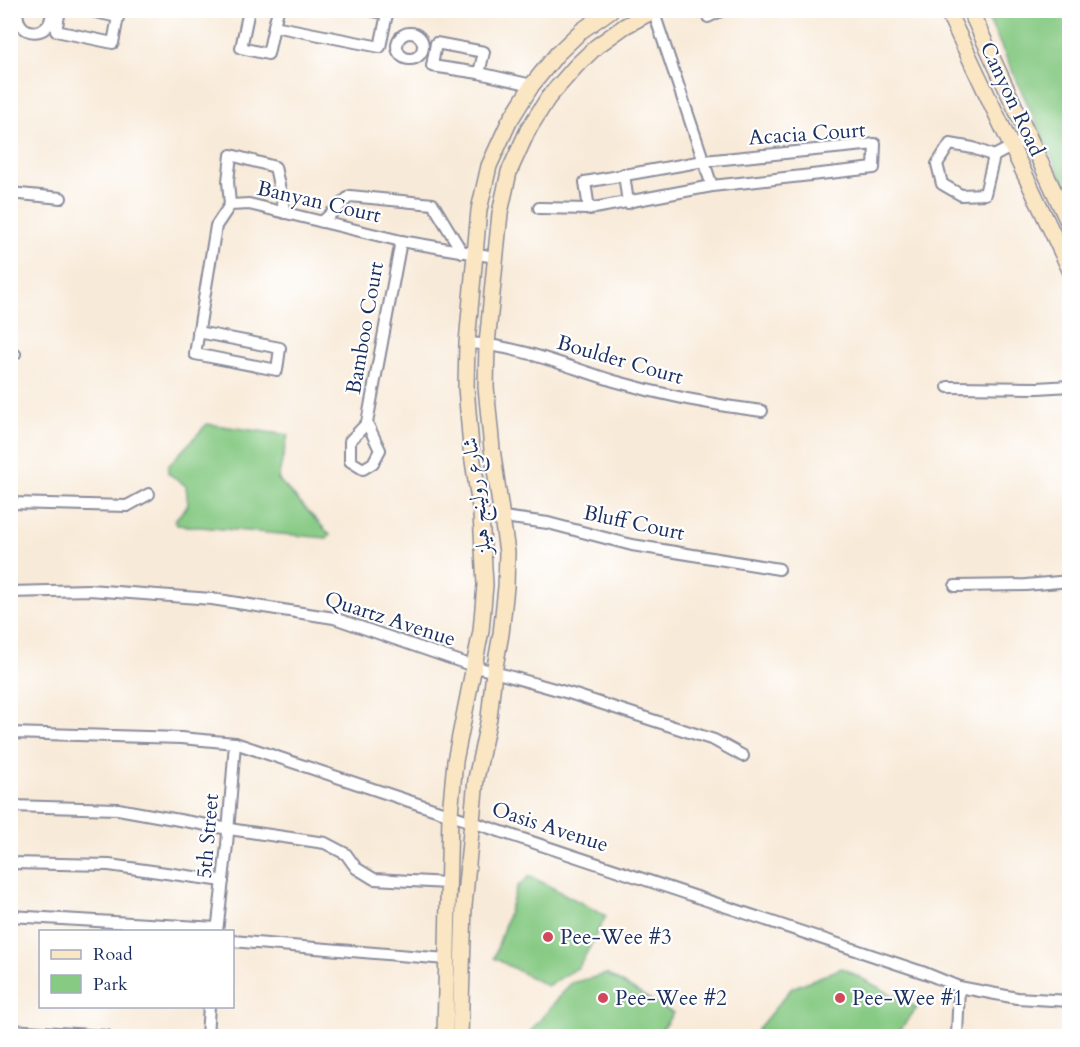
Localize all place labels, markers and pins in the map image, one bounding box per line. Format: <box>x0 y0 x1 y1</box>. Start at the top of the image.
place label: Pee-Wee #3 <box>560 923 672 952</box>
marker: Pee-Wee #3 <box>541 930 555 944</box>
place label: Pee-Wee #2 <box>615 984 727 1013</box>
place label: Pee-Wee #1 <box>852 984 964 1013</box>
marker: Pee-Wee #2 <box>596 991 610 1005</box>
marker: Pee-Wee #1 <box>833 991 847 1005</box>

